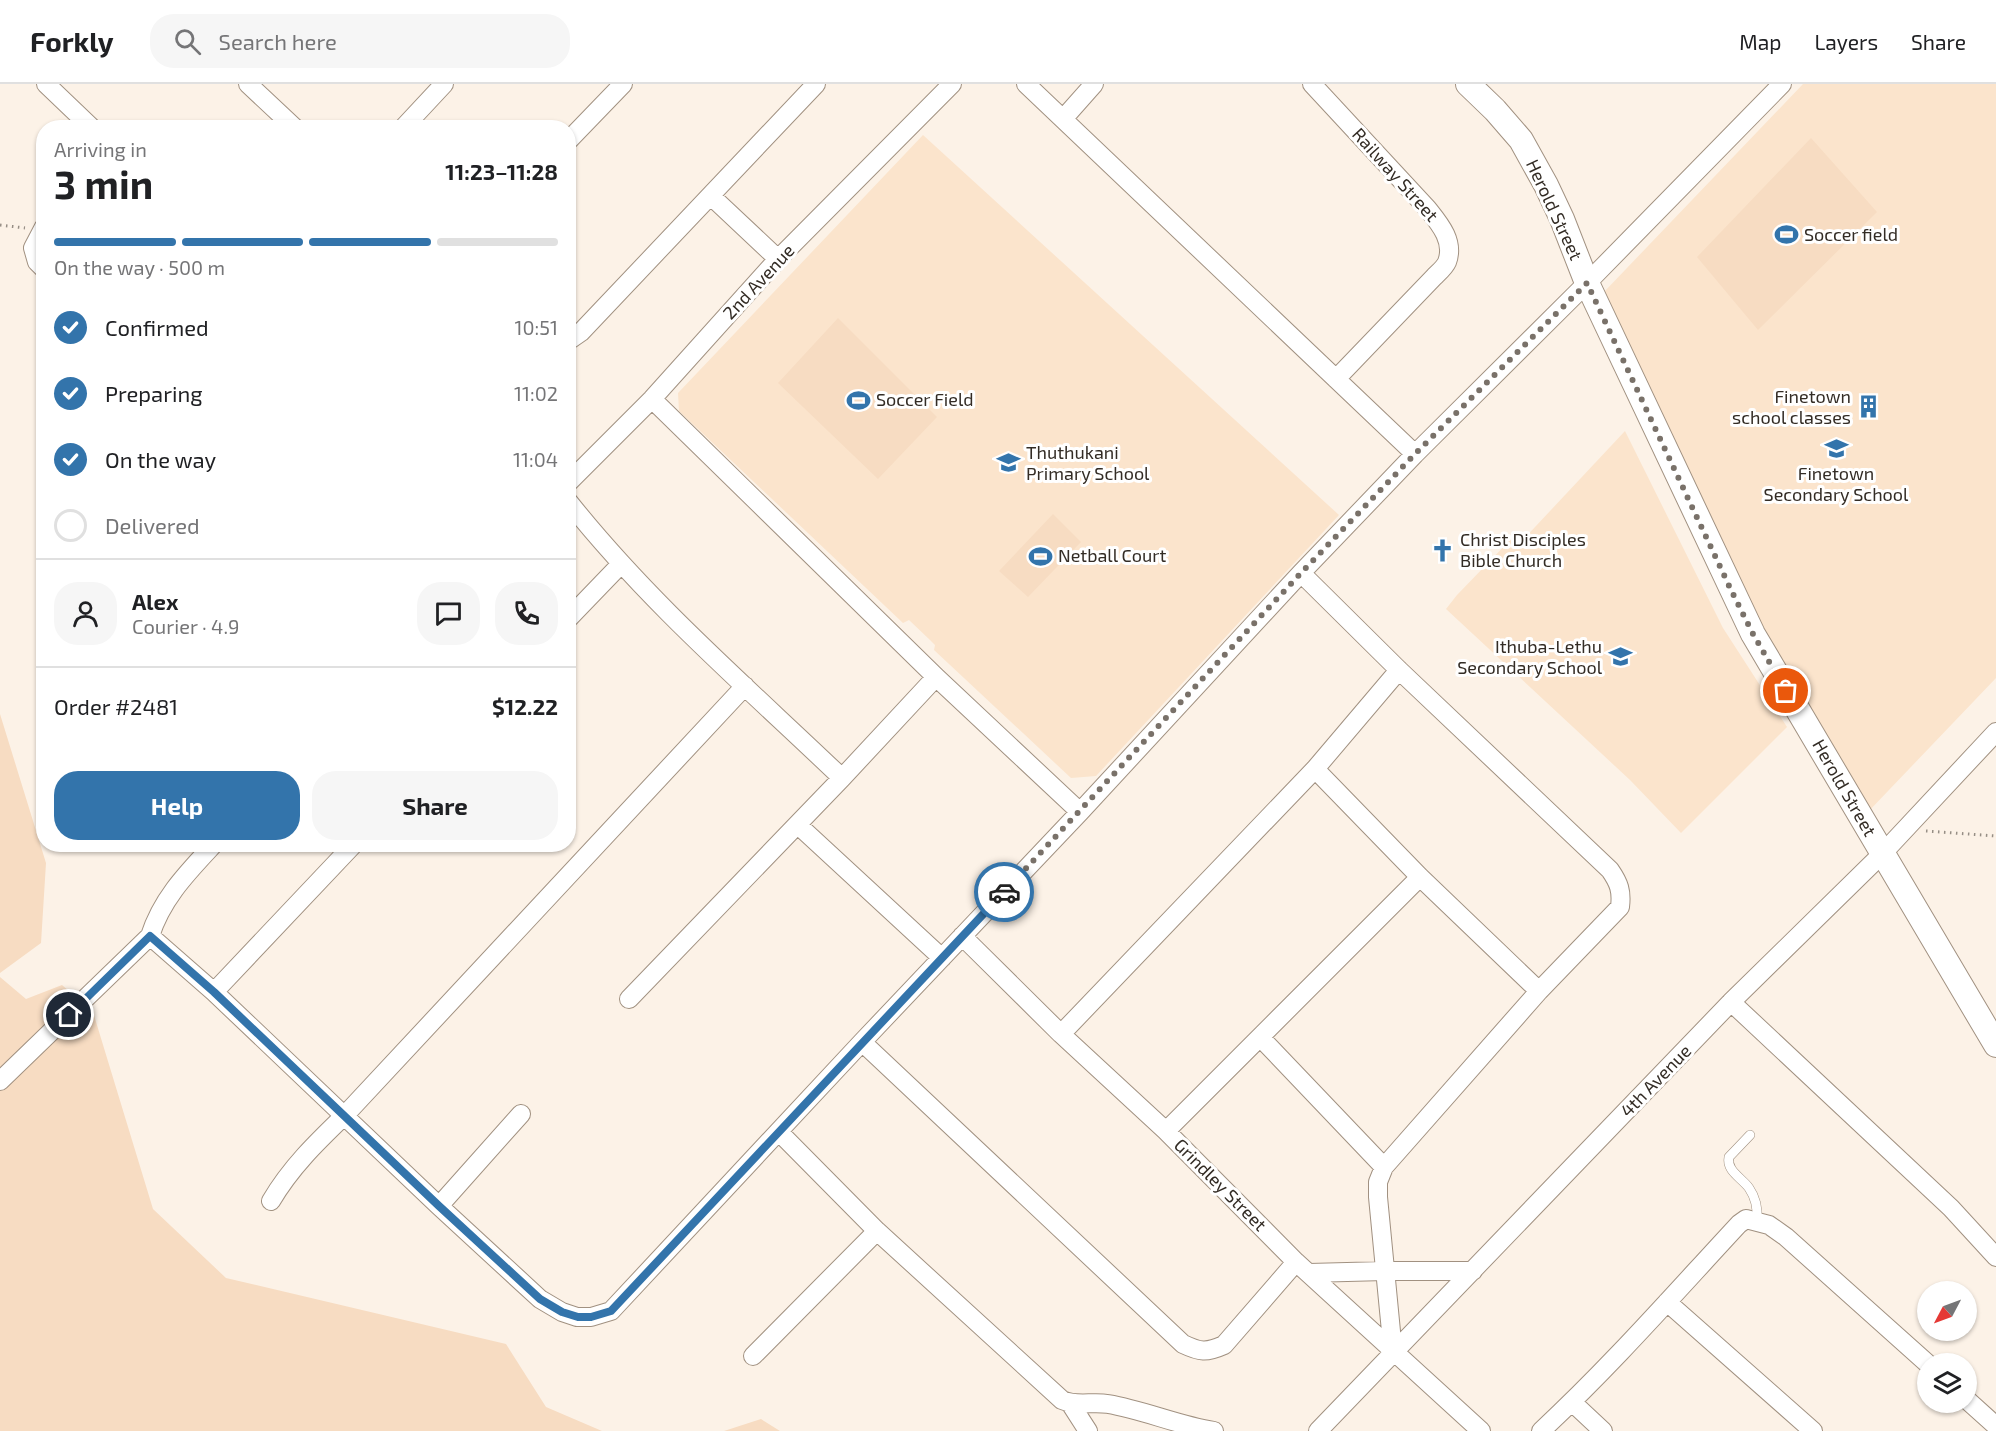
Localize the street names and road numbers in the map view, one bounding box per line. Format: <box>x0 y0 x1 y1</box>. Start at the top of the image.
street label: Railway Street <box>1348 123 1444 226</box>
street label: Herold Street <box>1522 156 1588 264</box>
street label: 2nd Avenue <box>718 239 799 323</box>
street label: Herold Street <box>1808 735 1882 840</box>
street label: 4th Avenue <box>1615 1039 1695 1121</box>
street label: Grindley Street <box>1170 1133 1272 1235</box>

